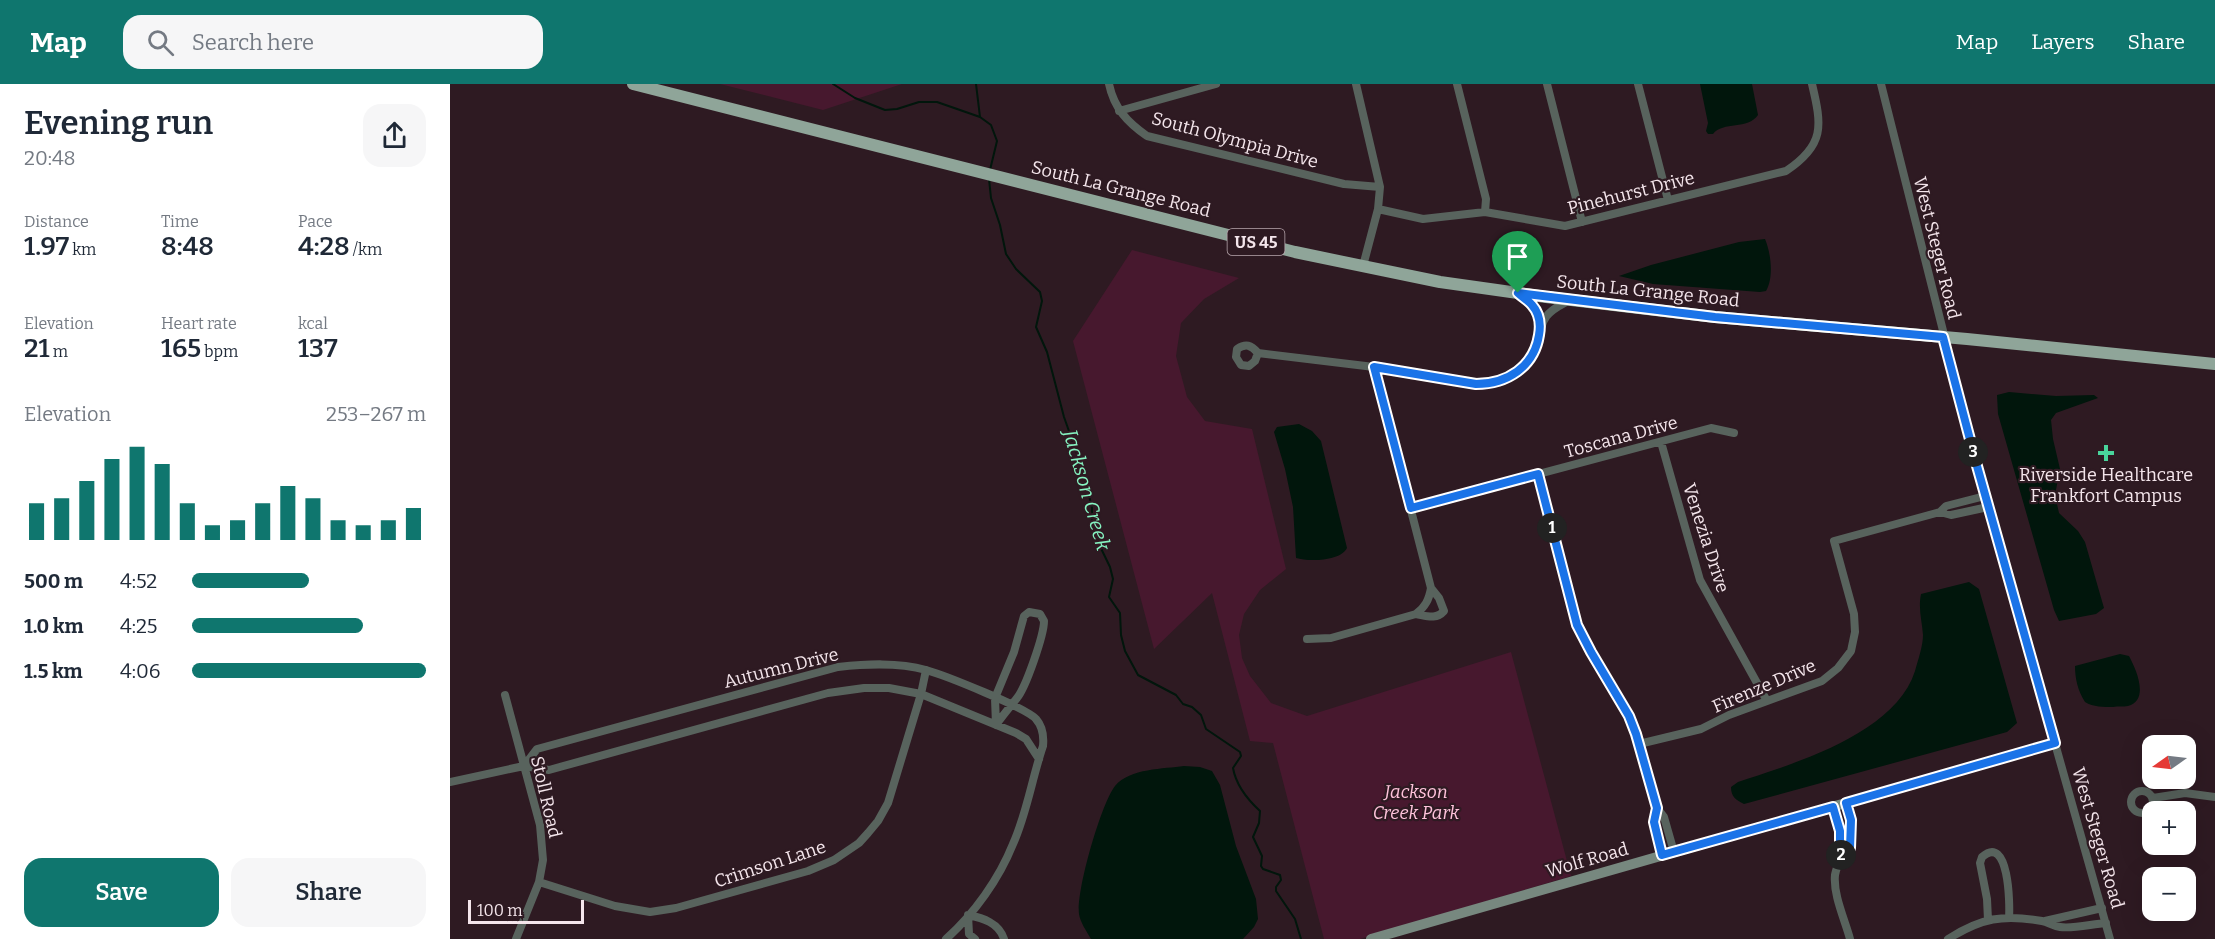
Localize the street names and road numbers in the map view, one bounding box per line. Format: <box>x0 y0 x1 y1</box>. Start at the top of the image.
street label: South Olympia Drive <box>1149 107 1321 173</box>
street label: South La Grange Road <box>1029 156 1213 222</box>
street label: Pinehurst Drive <box>1565 167 1697 219</box>
street label: West Steger Road <box>1909 175 1965 322</box>
road number: US 45 <box>1228 229 1284 255</box>
street label: South La Grange Road <box>1555 270 1741 312</box>
street label: Toscana Drive <box>1562 411 1680 463</box>
street label: Venezia Drive <box>1678 480 1734 596</box>
street label: Autumn Drive <box>721 643 841 693</box>
street label: Firenze Drive <box>1709 654 1819 718</box>
street label: Stoll Road <box>526 754 566 840</box>
street label: West Steger Road <box>2067 765 2129 911</box>
street label: Crimson Lane <box>711 836 829 892</box>
street label: Wolf Road <box>1543 838 1631 882</box>

